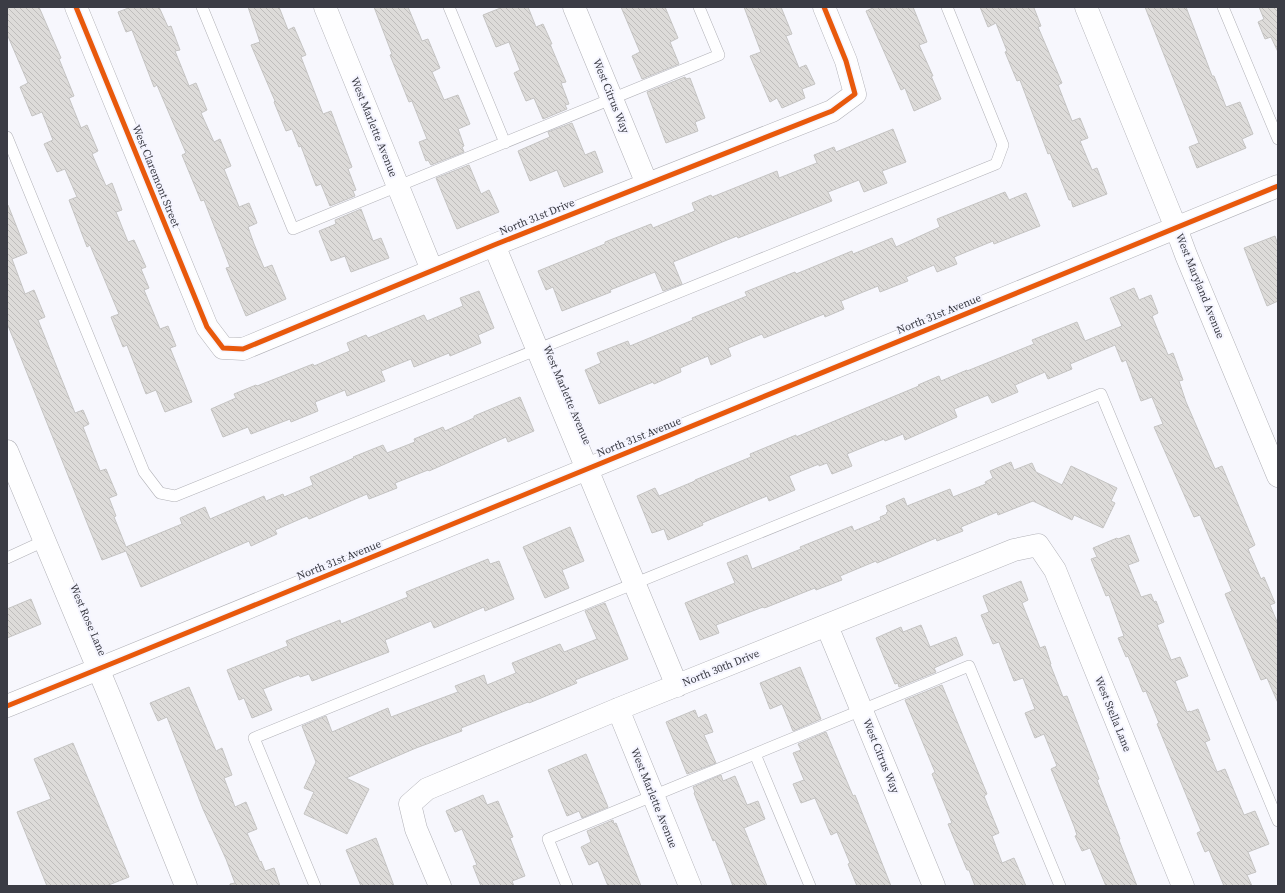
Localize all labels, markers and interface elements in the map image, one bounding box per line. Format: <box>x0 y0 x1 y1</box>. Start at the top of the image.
street label: West Citrus Way <box>589 57 633 136</box>
street label: West Marlette Avenue <box>347 75 401 180</box>
street label: West Claremont Street <box>129 123 184 230</box>
street label: North 31st Drive <box>497 195 577 239</box>
street label: West Maryland Avenue <box>1172 231 1228 341</box>
street label: North 31st Avenue <box>895 290 984 338</box>
street label: West Marlette Avenue <box>539 343 595 447</box>
street label: North 31st Avenue <box>595 413 684 461</box>
street label: North 31st Avenue <box>295 536 384 584</box>
street label: West Rose Lane <box>66 582 110 659</box>
street label: North 30th Drive <box>680 646 762 690</box>
street label: West Stella Lane <box>1091 674 1135 754</box>
street label: West Citrus Way <box>859 717 903 796</box>
street label: West Marlette Avenue <box>627 746 681 851</box>

